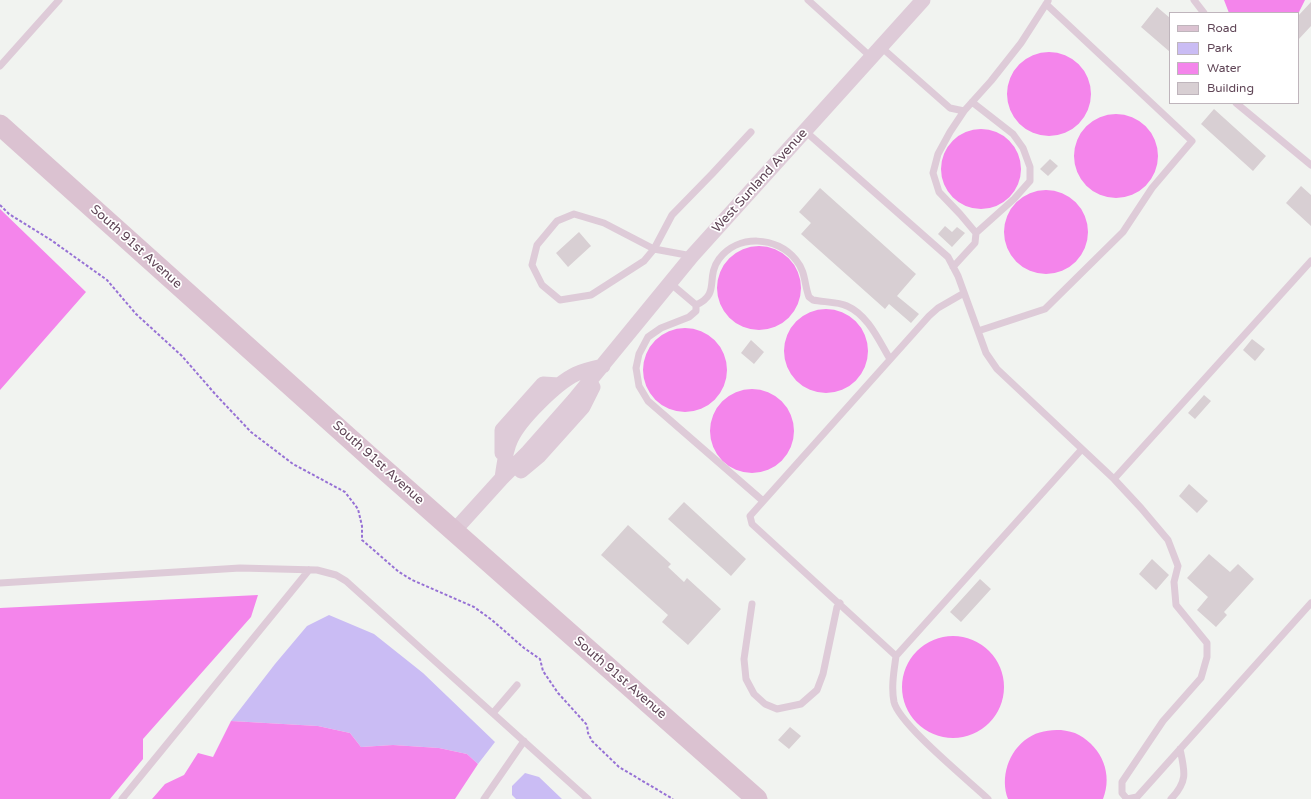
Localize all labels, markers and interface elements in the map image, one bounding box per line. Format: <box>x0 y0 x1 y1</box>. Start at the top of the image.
legend <box>1169 12 1299 104</box>
text: Road <box>1207 21 1237 35</box>
text: Park <box>1207 41 1233 55</box>
text: Water <box>1207 61 1241 75</box>
text: Building <box>1207 81 1254 95</box>
street label: West Sunland Avenue <box>709 126 811 236</box>
street label: South 91st Avenue <box>87 202 185 292</box>
street label: South 91st Avenue <box>329 418 427 508</box>
street label: South 91st Avenue <box>571 634 669 722</box>

